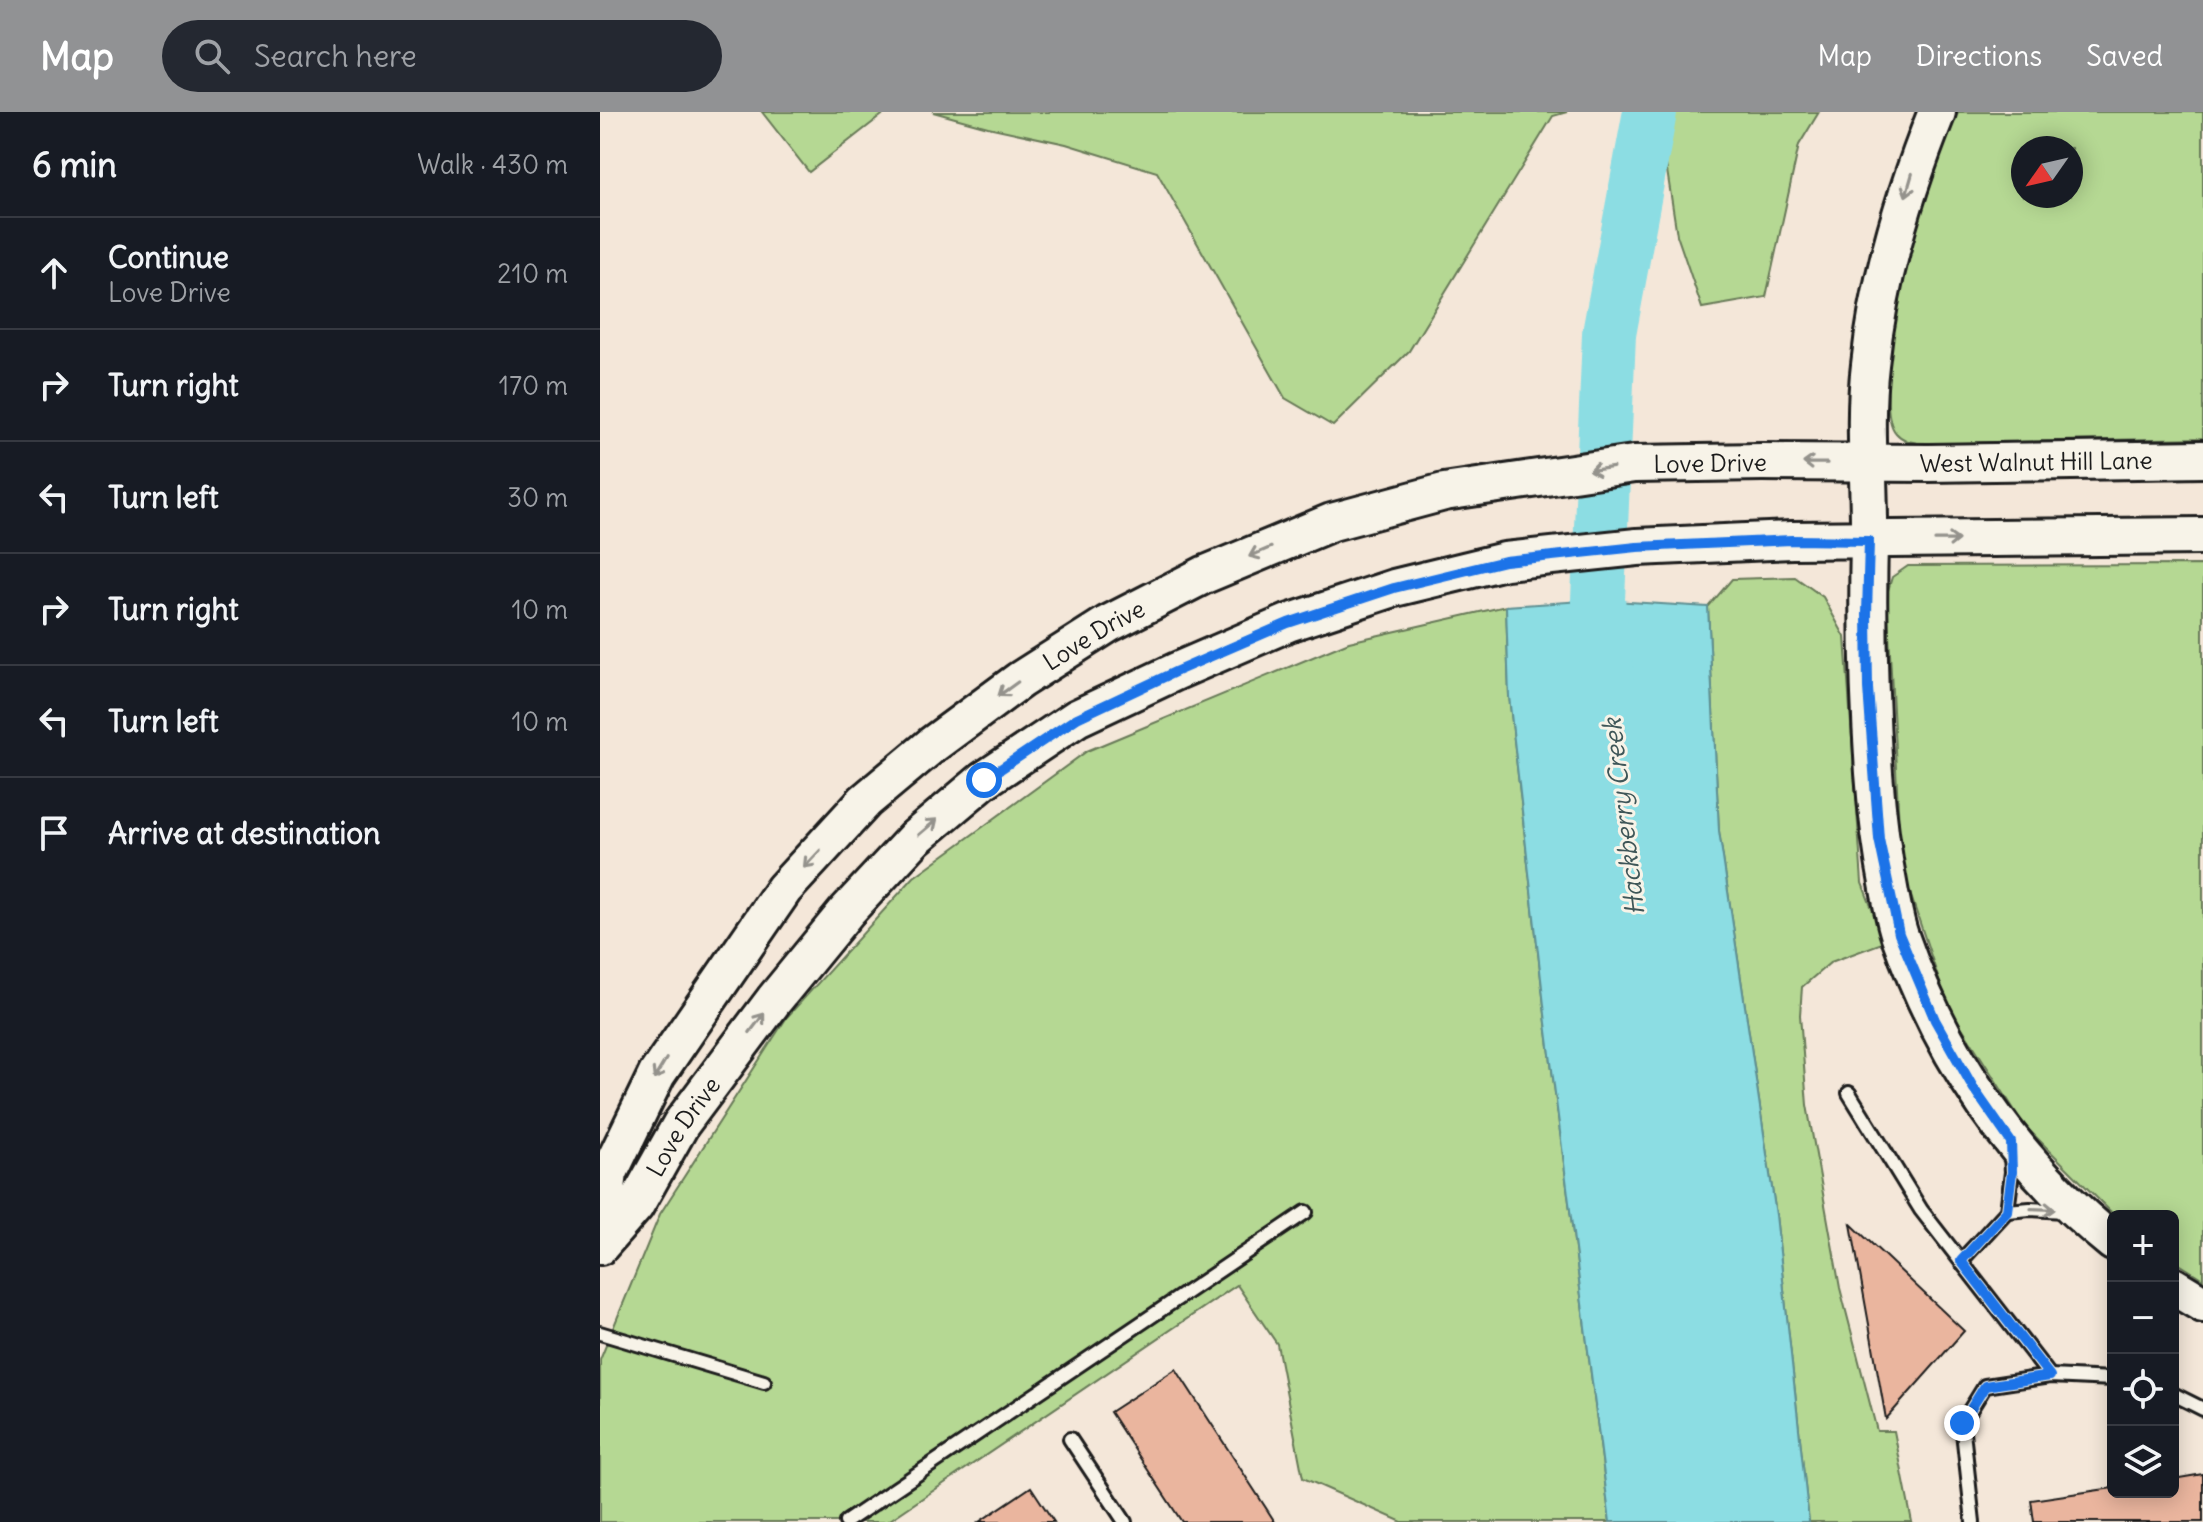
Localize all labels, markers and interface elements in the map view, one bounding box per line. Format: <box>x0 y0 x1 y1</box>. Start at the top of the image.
search box <box>162 20 722 92</box>
text: Map <box>40 33 114 80</box>
icon: search <box>190 34 234 78</box>
text: Search here <box>254 37 417 75</box>
text: Map <box>1817 38 1872 74</box>
text: Directions <box>1916 38 2042 74</box>
text: Saved <box>2086 38 2163 74</box>
north arrow <box>2011 136 2083 208</box>
text: 6 min <box>32 143 117 186</box>
text: Walk · 430 m <box>417 148 568 181</box>
one-way arrow <box>1901 171 1916 197</box>
text: Continue <box>108 238 229 276</box>
icon: ahead <box>32 251 76 295</box>
text: 210 m <box>497 257 568 290</box>
text: Love Drive <box>108 276 231 309</box>
icon: right <box>32 363 76 407</box>
text: Turn right <box>108 366 239 404</box>
text: 170 m <box>499 369 568 402</box>
street label: West Walnut Hill Lane <box>1919 445 2153 478</box>
street label: Love Drive <box>1653 447 1767 479</box>
one-way arrow <box>1802 455 1829 470</box>
one-way arrow <box>1589 462 1614 477</box>
icon: left <box>32 475 76 519</box>
text: Turn left <box>108 478 219 516</box>
text: 30 m <box>507 481 568 514</box>
one-way arrow <box>1933 532 1960 548</box>
one-way arrow <box>1248 545 1273 560</box>
icon: right <box>32 587 76 631</box>
text: Turn right <box>108 590 239 628</box>
text: 10 m <box>512 593 568 626</box>
street label: Love Drive <box>1037 593 1150 677</box>
one-way arrow <box>998 680 1019 697</box>
icon: left <box>32 699 76 743</box>
text: Turn left <box>108 702 219 740</box>
text: 10 m <box>512 705 568 738</box>
water label: Hackberry Creek <box>1594 715 1651 918</box>
route start <box>966 762 1002 798</box>
icon: arrive <box>32 811 76 855</box>
text: Arrive at destination <box>108 814 380 852</box>
one-way arrow <box>917 818 938 836</box>
one-way arrow <box>803 849 822 869</box>
one-way arrow <box>749 1012 766 1034</box>
one-way arrow <box>652 1057 668 1080</box>
street label: Love Drive <box>640 1071 726 1182</box>
one-way arrow <box>2029 1202 2056 1217</box>
map controls <box>2107 1210 2179 1498</box>
button: + <box>2107 1210 2179 1282</box>
button: − <box>2107 1282 2179 1354</box>
button: locate <box>2107 1354 2179 1426</box>
route end <box>1944 1405 1980 1441</box>
button: layers <box>2107 1426 2179 1498</box>

